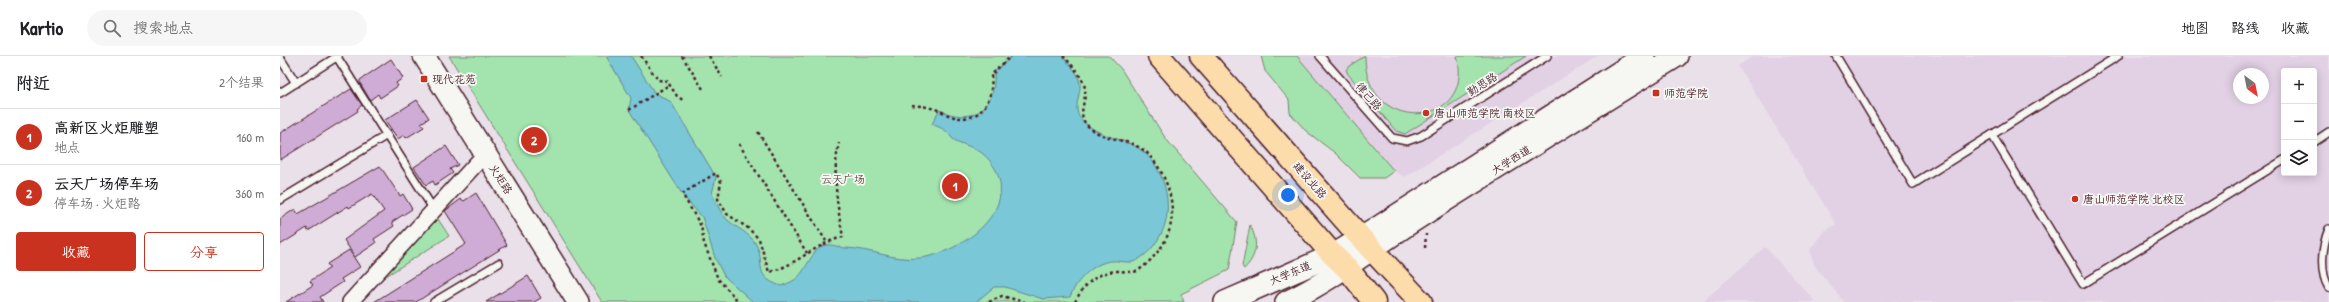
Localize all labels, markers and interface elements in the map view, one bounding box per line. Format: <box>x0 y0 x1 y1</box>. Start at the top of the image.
search box <box>87 10 367 46</box>
text: Kartio <box>20 15 63 41</box>
icon: search <box>101 17 123 39</box>
text: 搜索地点 <box>133 17 193 38</box>
text: 地图 <box>2181 18 2209 37</box>
text: 路线 <box>2231 18 2259 37</box>
text: 收藏 <box>2281 18 2309 37</box>
north arrow <box>2233 68 2269 104</box>
map controls <box>2281 68 2317 176</box>
button: + <box>2281 68 2317 104</box>
street label: 勤思路 <box>1464 69 1500 99</box>
text: 附近 <box>16 71 50 94</box>
place label: 现代花苑 <box>432 72 476 86</box>
text: 2个结果 <box>219 73 264 91</box>
marker: 现代花苑 <box>419 74 429 84</box>
street label: 律己路 <box>1353 79 1385 113</box>
place label: 师范学院 <box>1664 86 1708 100</box>
marker: 师范学院 <box>1651 88 1661 98</box>
button: − <box>2281 104 2317 140</box>
place label: 唐山师范学院 南校区 <box>1434 106 1536 120</box>
marker: 唐山师范学院 南校区 <box>1421 108 1431 118</box>
text: 高新区火炬雕塑 <box>54 117 159 138</box>
pin: 2 <box>521 125 547 155</box>
text: 1 <box>27 128 31 146</box>
text: 160 m <box>236 128 264 146</box>
text: 地点 <box>54 138 80 156</box>
button: layers <box>2281 140 2317 176</box>
street label: 大学西道 <box>1489 142 1533 178</box>
street label: 建设北路 <box>1290 159 1330 201</box>
street label: 火炬路 <box>486 161 516 197</box>
pin: 1 <box>942 171 968 201</box>
park label: 云天广场 <box>821 172 865 186</box>
text: 云天广场停车场 <box>54 173 159 194</box>
text: 2 <box>26 184 32 202</box>
text: 360 m <box>235 184 264 202</box>
your location <box>1278 185 1298 205</box>
place label: 唐山师范学院 北校区 <box>2083 192 2185 206</box>
text: 停车场 · 火炬路 <box>54 194 141 212</box>
marker: 唐山师范学院 北校区 <box>2070 194 2080 204</box>
button: 收藏 <box>16 232 136 271</box>
button: 分享 <box>144 232 264 271</box>
street label: 大学东道 <box>1267 258 1313 288</box>

